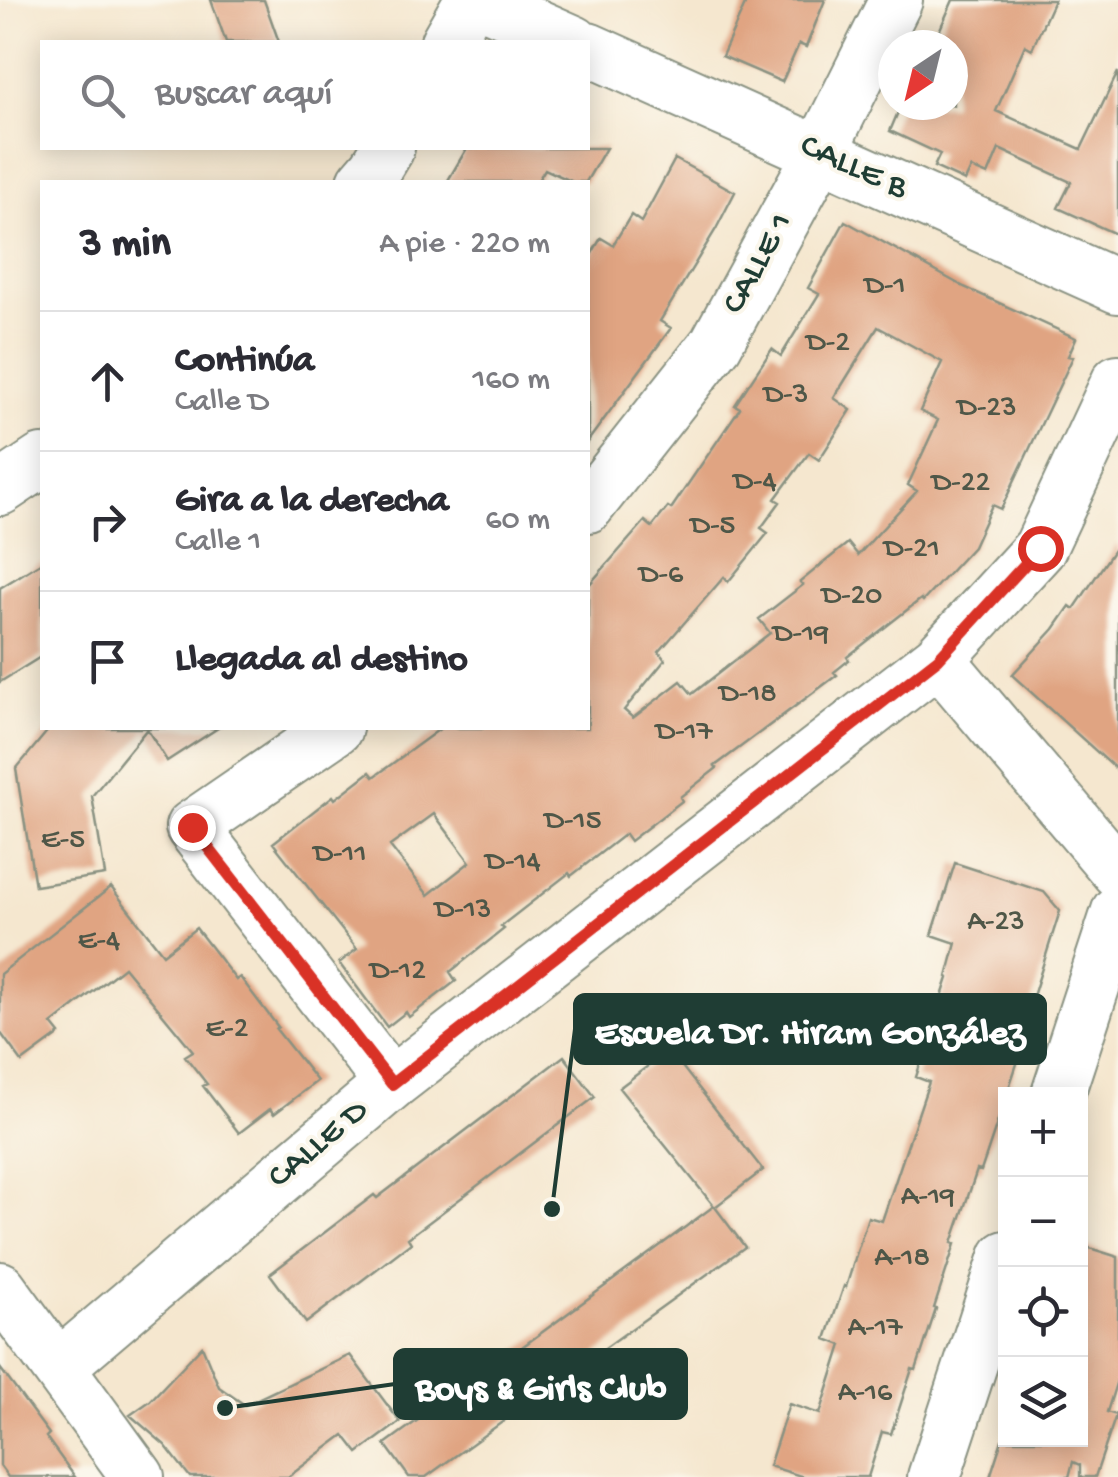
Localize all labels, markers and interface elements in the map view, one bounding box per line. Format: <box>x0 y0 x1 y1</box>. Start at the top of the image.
north arrow <box>878 30 968 120</box>
search box <box>40 40 590 150</box>
icon: search <box>75 68 130 123</box>
text: Buscar aquí <box>155 73 333 117</box>
street label: CALLE B <box>793 126 914 210</box>
street label: CALLE 1 <box>715 206 803 322</box>
text: 3 min <box>80 221 171 270</box>
text: A pie · 220 m <box>379 226 550 264</box>
house number: D-1 <box>862 270 906 305</box>
house number: D-2 <box>804 327 850 362</box>
text: Continúa <box>175 340 314 384</box>
icon: ahead <box>80 354 135 409</box>
text: 160 m <box>472 362 550 400</box>
house number: D-3 <box>762 379 808 414</box>
text: Calle D <box>175 384 269 422</box>
house number: D-23 <box>955 392 1017 427</box>
house number: D-4 <box>731 466 777 501</box>
house number: D-22 <box>930 467 990 502</box>
text: Gira a la derecha <box>175 480 449 524</box>
icon: right <box>80 494 135 549</box>
text: 60 m <box>485 502 550 540</box>
house number: D-5 <box>689 510 735 545</box>
text: Calle 1 <box>175 524 261 562</box>
route start <box>1018 526 1064 572</box>
house number: D-21 <box>882 533 940 568</box>
house number: D-6 <box>637 559 684 594</box>
house number: D-20 <box>820 580 882 615</box>
house number: D-19 <box>771 618 829 653</box>
icon: arrive <box>80 634 135 689</box>
text: Llegada al destino <box>175 639 468 683</box>
house number: D-18 <box>717 678 777 713</box>
house number: D-17 <box>654 716 714 751</box>
route end <box>170 805 216 851</box>
house number: D-15 <box>543 805 601 840</box>
house number: E-5 <box>41 824 85 859</box>
house number: D-11 <box>311 838 367 873</box>
house number: D-14 <box>483 846 541 881</box>
house number: D-13 <box>433 894 491 929</box>
house number: A-23 <box>967 906 1025 941</box>
house number: E-4 <box>78 925 120 960</box>
house number: D-12 <box>368 955 426 990</box>
callout: Escuela Dr. Hiram González <box>575 995 1045 1063</box>
house number: E-2 <box>206 1013 248 1048</box>
text: Escuela Dr. Hiram González <box>595 1013 1027 1057</box>
map controls <box>998 1087 1088 1447</box>
button: + <box>998 1087 1088 1177</box>
street label: CALLE D <box>261 1091 378 1199</box>
button: − <box>998 1177 1088 1267</box>
house number: A-19 <box>901 1181 955 1216</box>
house number: A-18 <box>874 1242 930 1277</box>
button: locate <box>998 1267 1088 1357</box>
house number: A-17 <box>848 1312 904 1347</box>
callout: Boys & Girls Club <box>395 1350 686 1418</box>
button: layers <box>998 1357 1088 1447</box>
text: Boys & Girls Club <box>413 1369 667 1413</box>
house number: A-16 <box>838 1377 893 1412</box>

